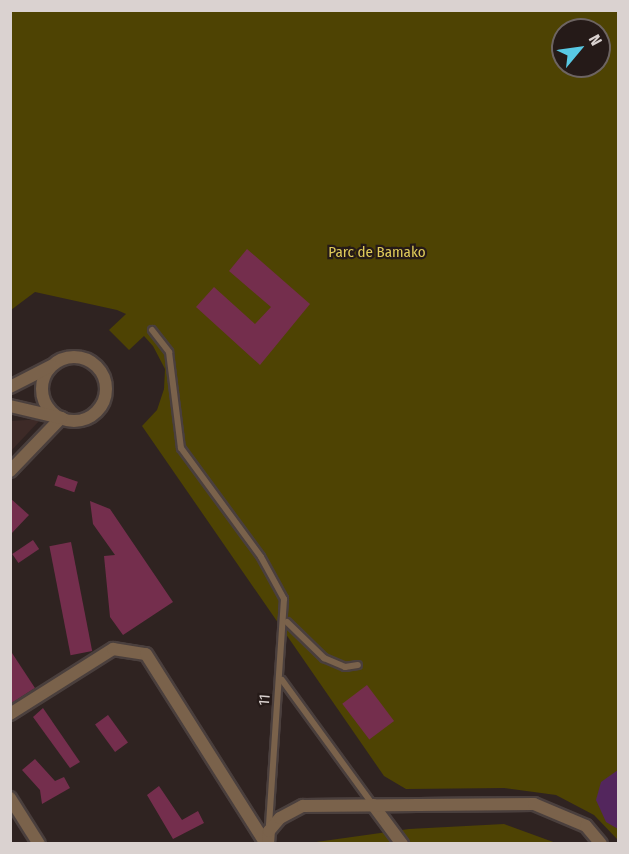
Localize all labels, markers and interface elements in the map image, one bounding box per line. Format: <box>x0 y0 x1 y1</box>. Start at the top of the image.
north arrow <box>551 18 611 78</box>
text: N <box>585 31 606 49</box>
park label: Parc de Bamako <box>328 244 426 262</box>
street label: 11 <box>256 693 274 707</box>

